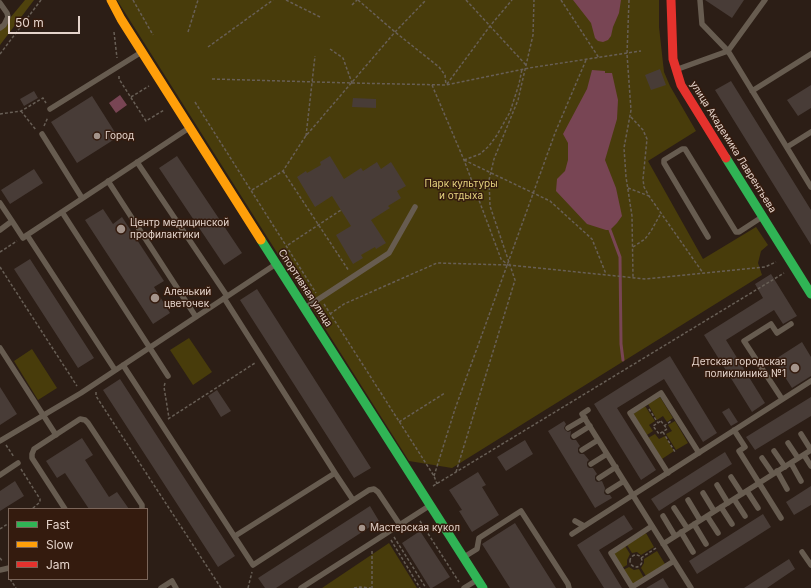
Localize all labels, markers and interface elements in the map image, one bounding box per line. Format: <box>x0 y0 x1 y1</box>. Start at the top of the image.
scale bar <box>10 8 82 34</box>
text: 50 m <box>15 15 44 30</box>
street label: улица Академика Лаврентьева <box>687 79 779 215</box>
place label: Город <box>105 130 134 142</box>
marker: Город <box>92 131 102 141</box>
park label: Парк культуры и отдыха <box>424 178 498 202</box>
place label: Центр медицинской профилактики <box>130 217 229 240</box>
marker: Центр медицинской профилактики <box>115 223 127 235</box>
street label: Спортивная улица <box>275 247 335 329</box>
place label: Аленький цветочек <box>164 286 211 310</box>
marker: Аленький цветочек <box>149 292 161 304</box>
place label: Детская городская поликлиника №1 <box>692 356 786 380</box>
marker: Детская городская поликлиника №1 <box>789 362 801 374</box>
legend <box>8 508 148 580</box>
text: Fast <box>46 517 70 532</box>
place label: Мастерская кукол <box>370 522 460 534</box>
marker: Мастерская кукол <box>357 523 367 533</box>
text: Slow <box>46 537 73 552</box>
text: Jam <box>46 557 70 572</box>

